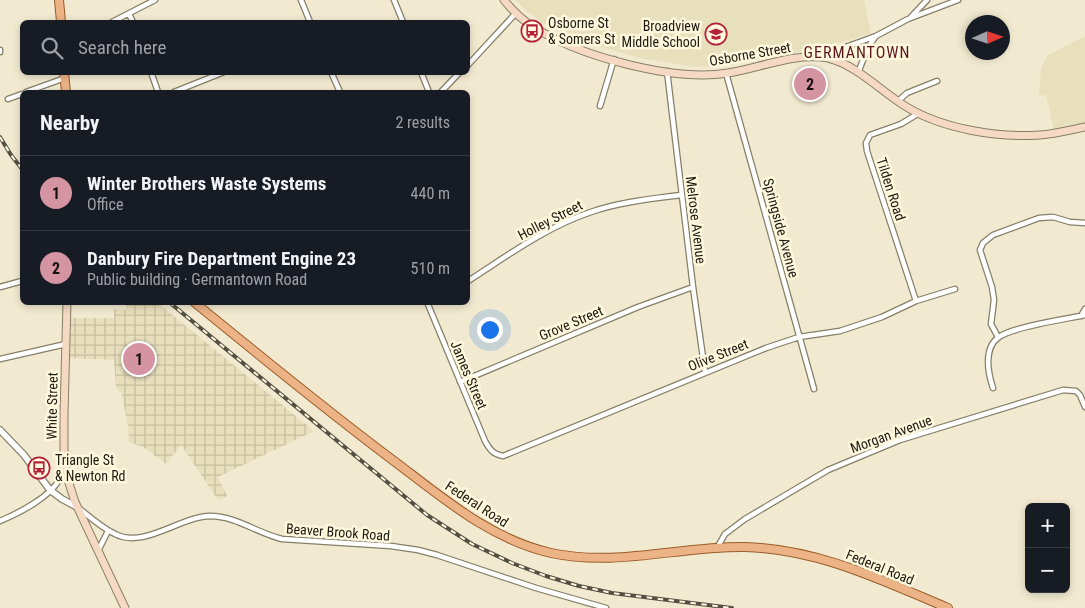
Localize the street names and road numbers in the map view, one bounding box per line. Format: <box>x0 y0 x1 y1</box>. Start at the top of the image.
street label: Osborne Street <box>708 39 792 69</box>
street label: Tilden Road <box>873 155 909 223</box>
street label: Melrose Avenue <box>683 175 709 265</box>
street label: Springside Avenue <box>760 177 802 280</box>
street label: Holley Street <box>515 197 585 243</box>
street label: Grove Street <box>537 302 605 344</box>
street label: Olive Street <box>686 336 750 374</box>
street label: James Street <box>447 338 491 412</box>
street label: White Street <box>43 372 61 440</box>
street label: Morgan Avenue <box>848 412 934 456</box>
street label: Federal Road <box>442 478 512 530</box>
street label: Beaver Brook Road <box>285 520 391 544</box>
street label: Federal Road <box>844 546 916 588</box>

